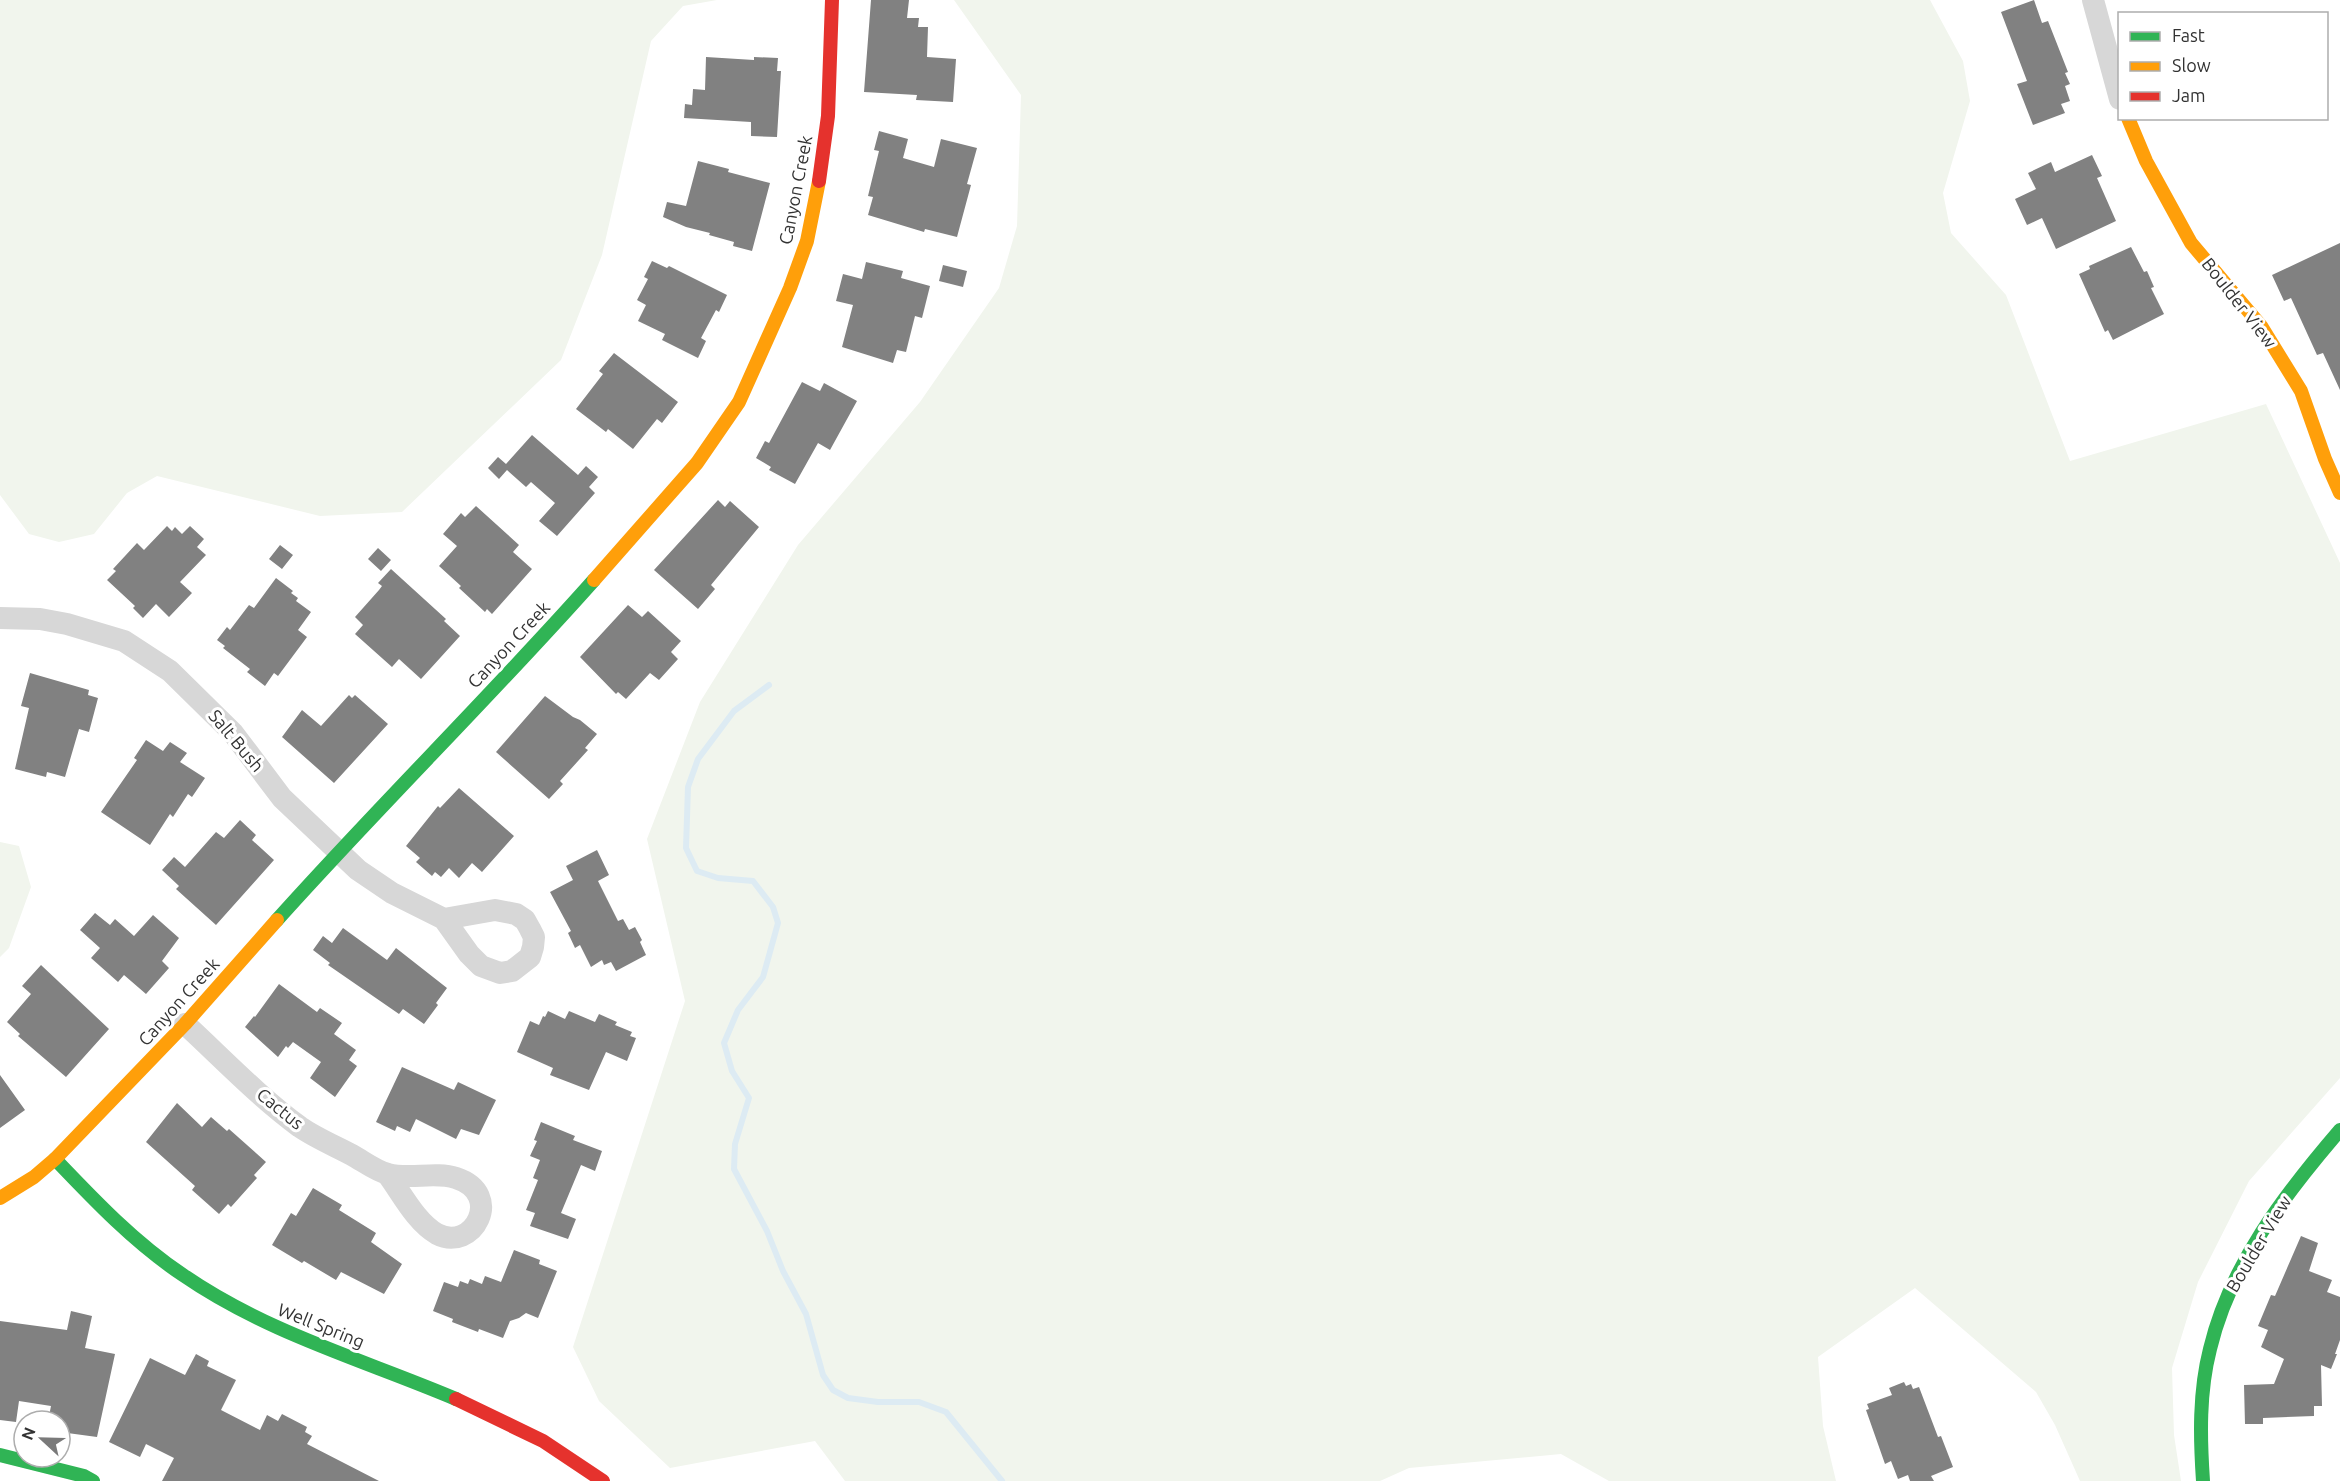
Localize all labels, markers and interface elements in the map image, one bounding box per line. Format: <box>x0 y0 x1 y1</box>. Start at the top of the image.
legend <box>2118 12 2328 120</box>
text: Fast <box>2172 25 2205 45</box>
text: Slow <box>2172 55 2211 75</box>
text: Jam <box>2172 85 2206 105</box>
street label: Canyon Creek <box>775 134 815 246</box>
street label: Boulder View <box>2198 253 2281 351</box>
street label: Canyon Creek <box>463 597 553 692</box>
street label: Salt Bush <box>205 705 268 775</box>
street label: Canyon Creek <box>134 953 223 1049</box>
street label: Cactus <box>253 1084 308 1133</box>
street label: Boulder View <box>2222 1192 2295 1295</box>
street label: Well Spring <box>275 1299 368 1352</box>
north arrow <box>12 1409 72 1469</box>
text: N <box>18 1424 39 1442</box>

